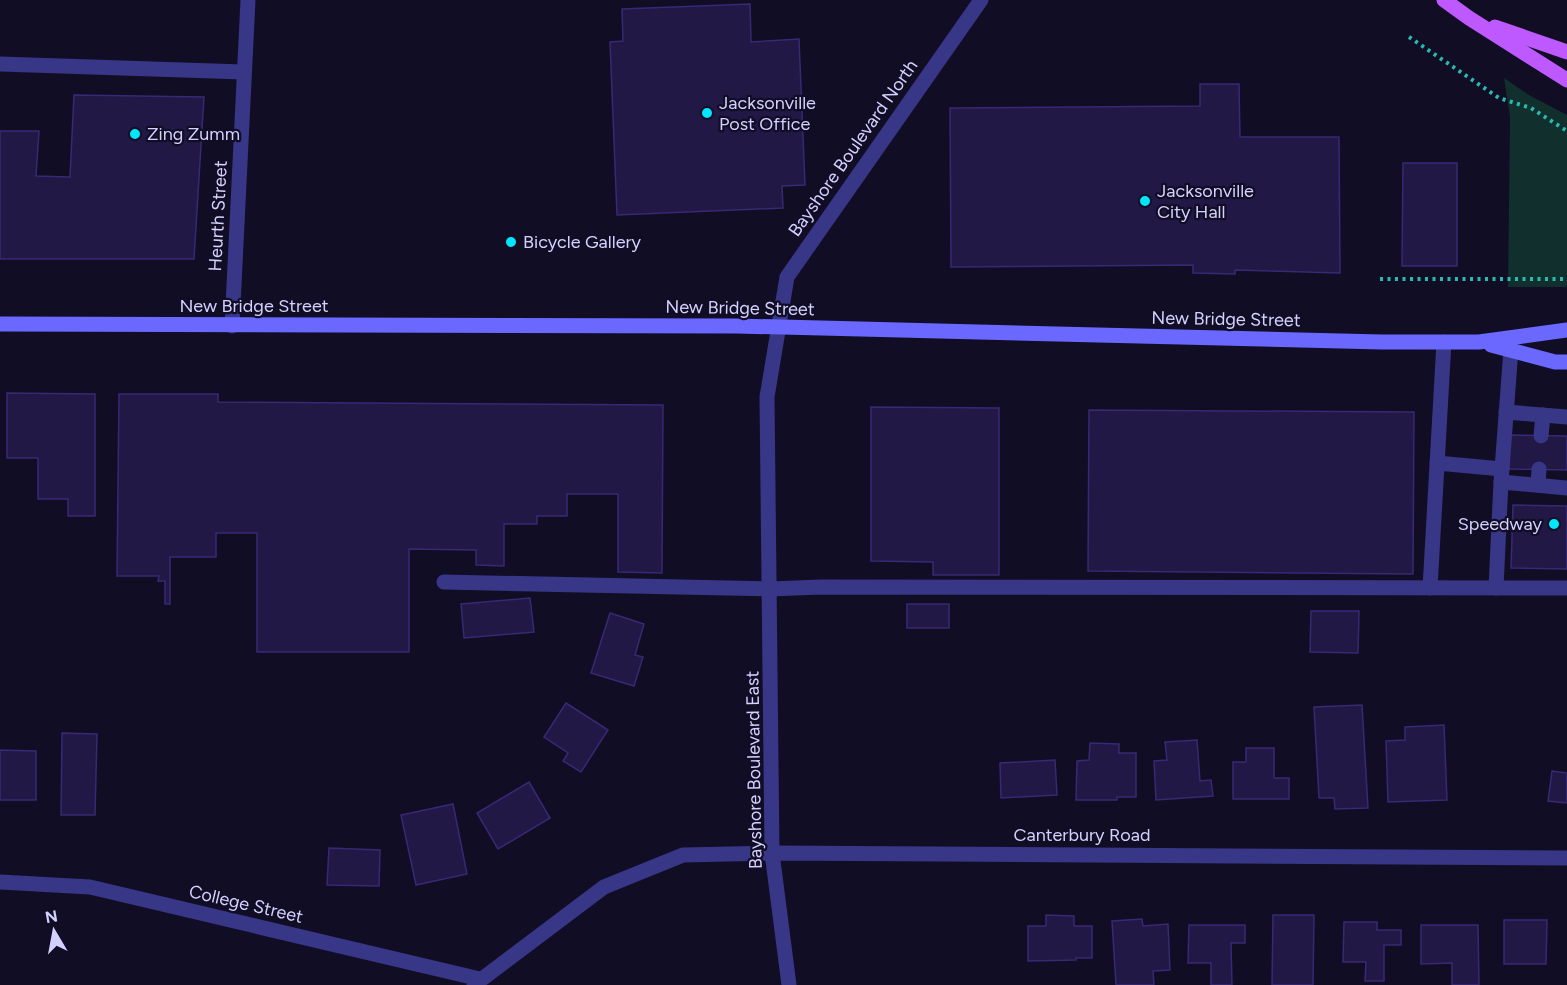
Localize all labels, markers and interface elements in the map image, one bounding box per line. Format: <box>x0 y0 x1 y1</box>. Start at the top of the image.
street label: Bayshore Boulevard North <box>784 55 922 241</box>
place label: Jacksonville Post Office <box>719 92 816 135</box>
marker: Jacksonville Post Office <box>700 106 714 120</box>
place label: Zing Zumm <box>147 123 240 145</box>
marker: Zing Zumm <box>128 127 142 141</box>
street label: Heurth Street <box>204 160 232 272</box>
place label: Jacksonville City Hall <box>1157 180 1254 223</box>
marker: Jacksonville City Hall <box>1138 194 1152 208</box>
place label: Bicycle Gallery <box>523 231 642 253</box>
marker: Bicycle Gallery <box>504 235 518 249</box>
street label: New Bridge Street <box>179 295 329 317</box>
street label: New Bridge Street <box>665 296 815 320</box>
street label: New Bridge Street <box>1151 307 1301 331</box>
place label: Speedway <box>1458 513 1543 535</box>
marker: Speedway <box>1547 517 1561 531</box>
street label: Bayshore Boulevard East <box>741 671 767 869</box>
street label: Canterbury Road <box>1014 824 1150 846</box>
street label: College Street <box>187 880 305 928</box>
north arrow <box>24 901 84 961</box>
text: N <box>44 906 59 927</box>

